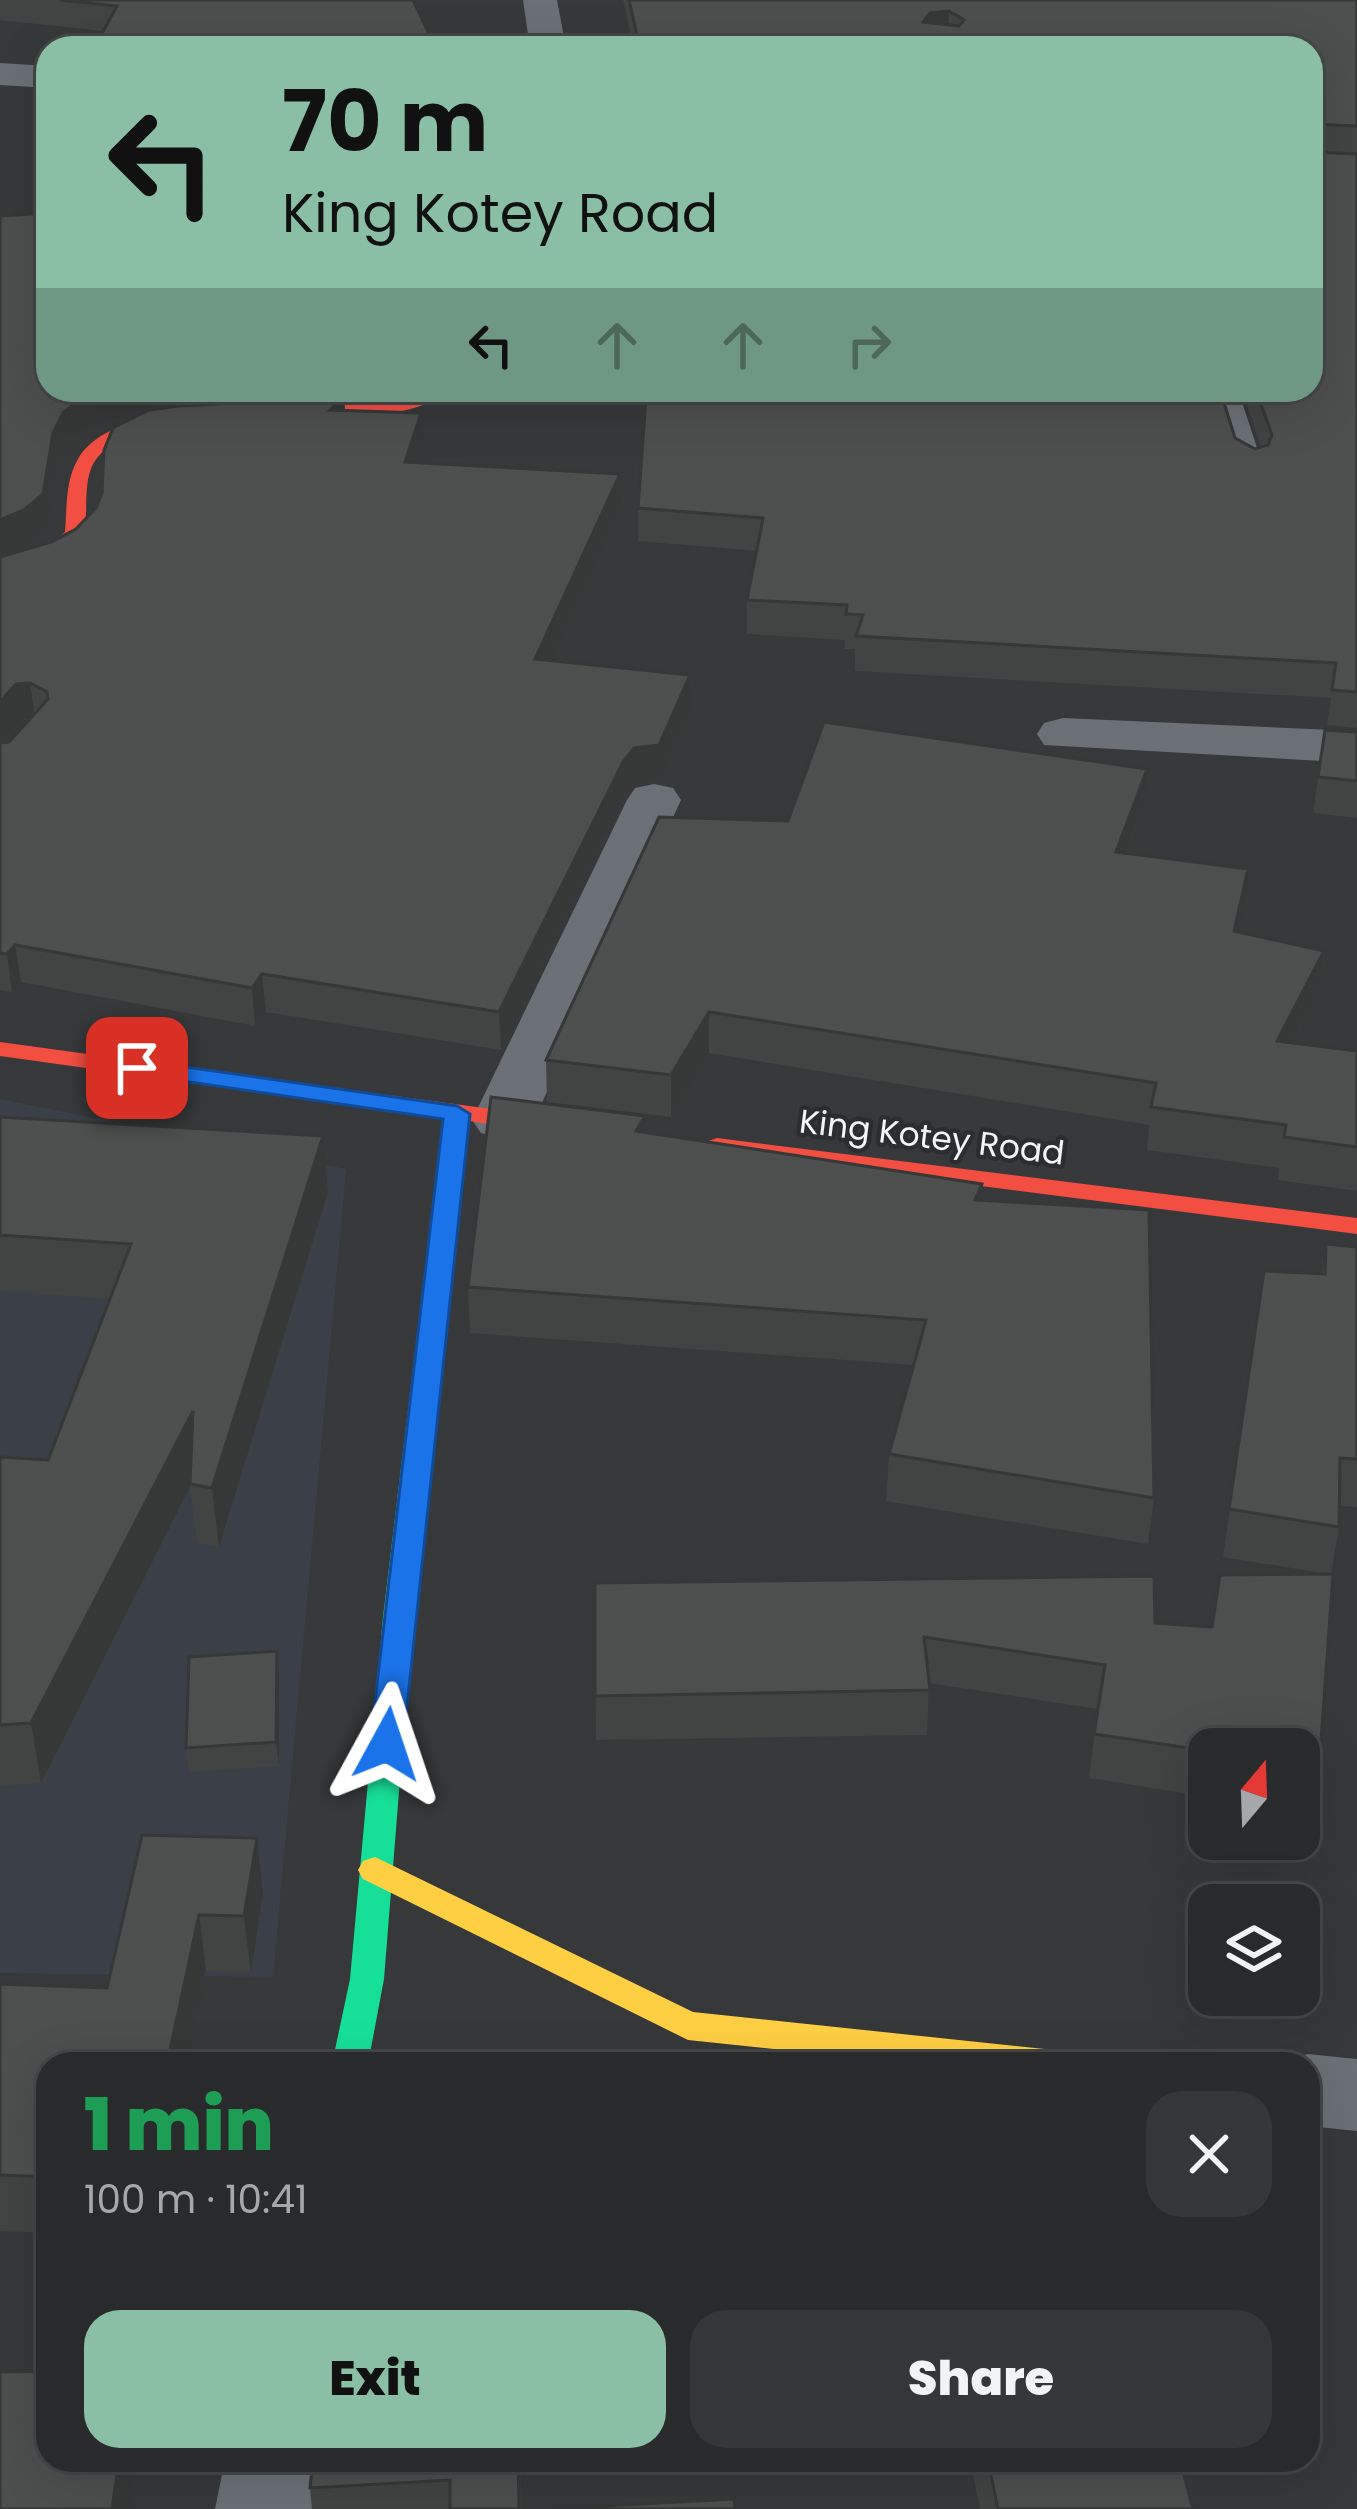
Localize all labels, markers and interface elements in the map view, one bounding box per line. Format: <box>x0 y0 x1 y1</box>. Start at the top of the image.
text: 70 m <box>282 63 488 180</box>
icon: left <box>84 84 240 240</box>
text: King Kotey Road <box>282 175 718 251</box>
icon: left <box>458 312 524 378</box>
icon: ahead <box>584 312 650 378</box>
icon: ahead <box>710 312 776 378</box>
icon: right <box>836 312 902 378</box>
pin <box>86 1017 188 1119</box>
icon: arrive <box>104 1035 170 1101</box>
street label: King Kotey Road <box>797 1097 1067 1177</box>
position arrow <box>324 1681 450 1807</box>
north arrow <box>1188 1728 1320 1860</box>
map controls <box>1188 1728 1320 2016</box>
button: layers <box>1188 1884 1320 2016</box>
text: 1 min <box>84 2074 274 2175</box>
button: close <box>1146 2091 1272 2217</box>
text: 100 m · 10:41 <box>84 2172 307 2227</box>
button: Exit <box>84 2310 666 2448</box>
button: Share <box>690 2310 1272 2448</box>

